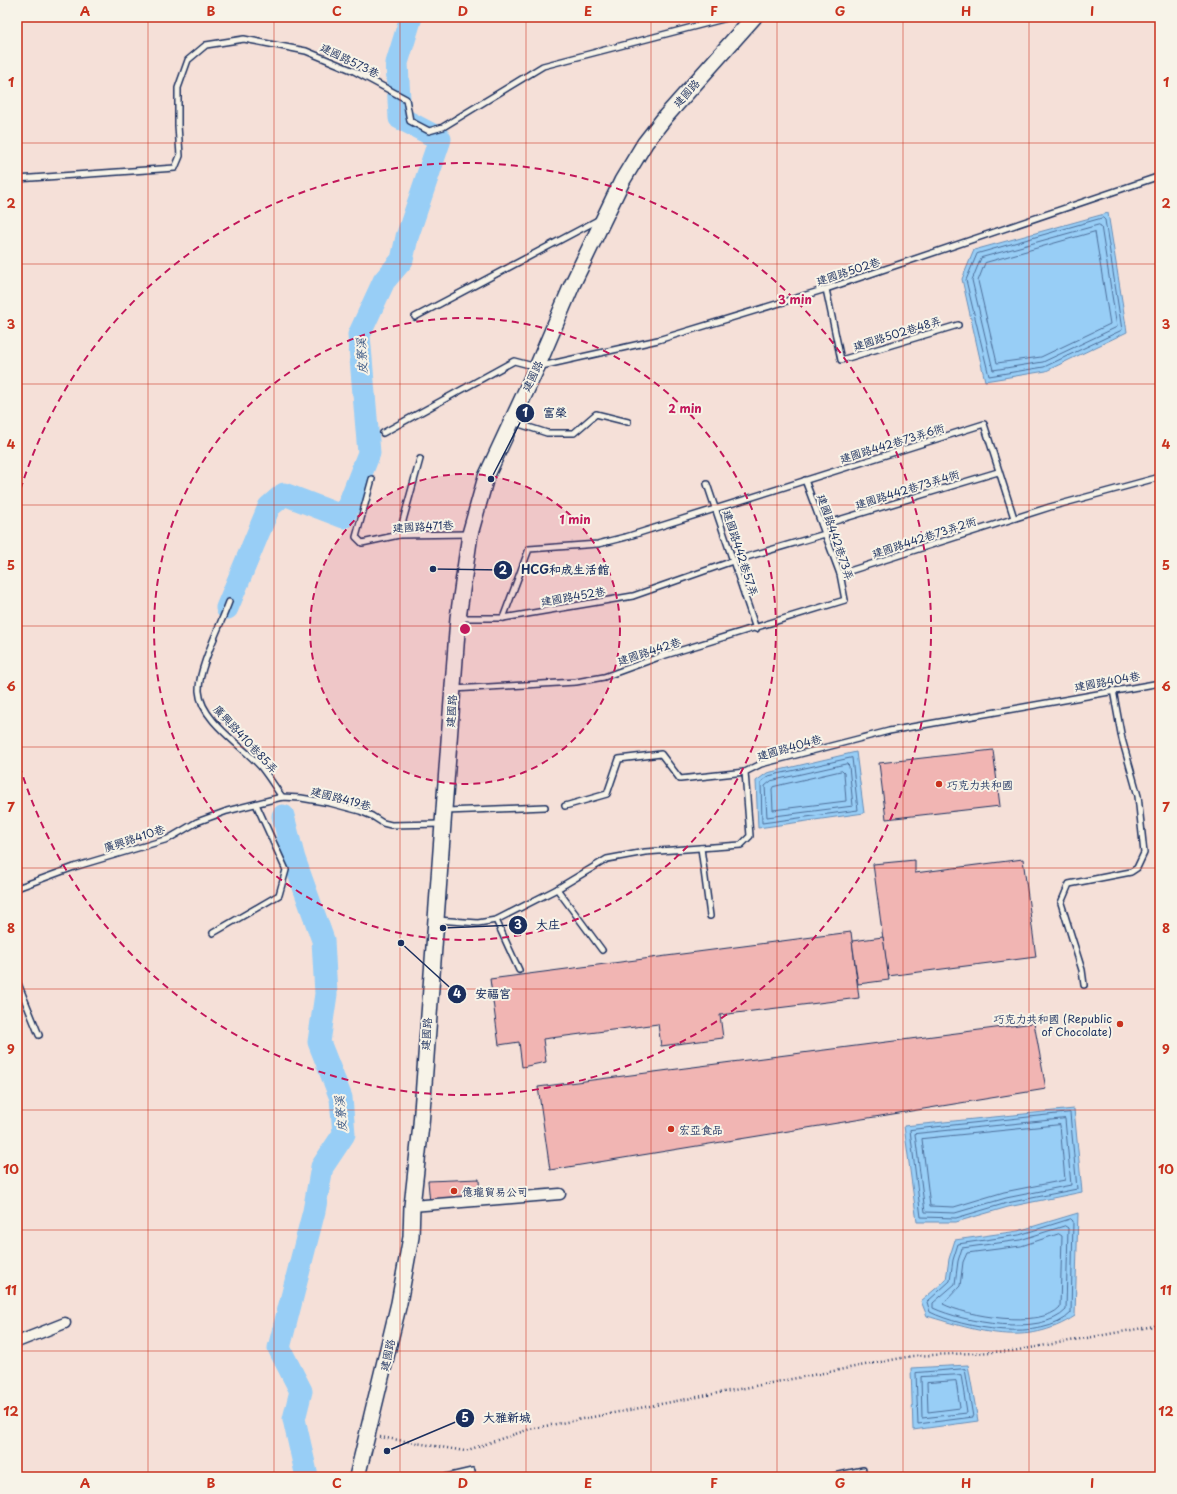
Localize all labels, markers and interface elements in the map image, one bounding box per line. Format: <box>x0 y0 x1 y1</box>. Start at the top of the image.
text: A <box>80 1 90 20</box>
text: B <box>207 1 216 20</box>
text: C <box>332 1 342 20</box>
text: D <box>458 1 468 20</box>
text: E <box>584 1 592 20</box>
text: F <box>710 1 718 20</box>
text: G <box>835 1 845 20</box>
text: H <box>961 1 971 20</box>
text: I <box>1090 1 1094 20</box>
street label: 建國路573巷 <box>317 38 383 82</box>
text: 1 <box>8 72 14 91</box>
text: 1 <box>1163 72 1169 91</box>
street label: 建國路 <box>669 75 703 111</box>
text: 2 <box>6 193 16 212</box>
text: 2 <box>1161 193 1171 212</box>
street label: 建國路502巷 <box>814 253 882 289</box>
text: 3 min <box>778 290 812 308</box>
street label: 建國路502巷48弄 <box>851 311 943 355</box>
text: 3 <box>7 314 16 333</box>
text: 3 <box>1162 314 1171 333</box>
water label: 皮寮溪 <box>351 337 371 374</box>
street label: 建國路 <box>517 357 547 395</box>
text: 2 min <box>668 399 702 417</box>
callout: 富榮 <box>515 401 575 425</box>
text: 1 <box>522 403 528 421</box>
text: 富榮 <box>543 403 567 421</box>
street label: 建國路442巷73弄6衖 <box>837 419 947 467</box>
text: 4 <box>7 434 16 453</box>
text: 4 <box>1162 434 1171 453</box>
street label: 建國路442巷73弄4衖 <box>853 465 961 513</box>
street label: 建國路442巷73弄 <box>813 492 859 582</box>
street label: 建國路442巷57弄 <box>719 508 763 598</box>
text: 1 min <box>559 510 591 528</box>
street label: 建國路442巷73弄2衖 <box>870 512 978 562</box>
street label: 建國路471巷 <box>392 516 454 536</box>
text: 5 <box>7 555 15 574</box>
text: 5 <box>1162 555 1170 574</box>
callout: HCG和成生活館 <box>493 558 617 582</box>
text: 2 <box>499 560 508 578</box>
text: HCG和成生活館 <box>521 560 610 578</box>
street label: 建國路452巷 <box>539 582 607 610</box>
centre of rings <box>458 622 472 636</box>
street label: 建國路442巷 <box>615 633 683 669</box>
street label: 建國路404巷 <box>1073 667 1141 695</box>
text: 6 <box>6 676 16 695</box>
text: 6 <box>1161 676 1171 695</box>
street label: 建國路 <box>441 694 461 728</box>
street label: 廣興路410巷85弄 <box>210 701 282 777</box>
street label: 建國路404巷 <box>755 730 823 764</box>
place label: 巧克力共和國 <box>947 776 1013 793</box>
marker: 巧克力共和國 <box>934 779 944 789</box>
street label: 建國路419巷 <box>309 782 373 814</box>
text: 7 <box>7 797 15 816</box>
text: 7 <box>1162 797 1170 816</box>
street label: 廣興路410巷 <box>101 820 167 856</box>
callout: 大庄 <box>508 913 568 937</box>
text: 3 <box>514 915 522 933</box>
text: 大庄 <box>536 915 560 933</box>
text: 8 <box>7 918 15 937</box>
text: 8 <box>1162 918 1170 937</box>
callout: 安福宮 <box>447 982 519 1006</box>
text: 4 <box>453 984 461 1002</box>
text: 安福宮 <box>475 984 511 1002</box>
place label: 巧克力共和國 (Republic of Chocolate) <box>993 1010 1112 1040</box>
street label: 建國路 <box>416 1017 436 1051</box>
marker: 巧克力共和國 (Republic of Chocolate) <box>1115 1019 1125 1029</box>
text: 9 <box>7 1039 15 1058</box>
text: 9 <box>1162 1039 1170 1058</box>
water label: 皮寮溪 <box>329 1094 351 1133</box>
place label: 宏亞食品 <box>679 1121 723 1138</box>
marker: 宏亞食品 <box>666 1124 676 1134</box>
text: 10 <box>3 1159 19 1178</box>
text: 10 <box>1158 1159 1174 1178</box>
place label: 億瓏貿易公司 <box>462 1183 528 1200</box>
marker: 億瓏貿易公司 <box>449 1186 459 1196</box>
text: 11 <box>5 1280 17 1299</box>
text: 11 <box>1160 1280 1172 1299</box>
street label: 建國路 <box>375 1337 399 1373</box>
text: 12 <box>3 1401 19 1420</box>
text: 12 <box>1158 1401 1174 1420</box>
callout: 大雅新城 <box>455 1406 539 1430</box>
text: 5 <box>461 1408 469 1426</box>
text: 大雅新城 <box>483 1408 531 1426</box>
text: A <box>80 1473 90 1492</box>
text: B <box>207 1473 216 1492</box>
text: C <box>332 1473 342 1492</box>
text: D <box>458 1473 468 1492</box>
text: E <box>584 1473 592 1492</box>
text: F <box>710 1473 718 1492</box>
text: G <box>835 1473 845 1492</box>
text: H <box>961 1473 971 1492</box>
text: I <box>1090 1473 1094 1492</box>

